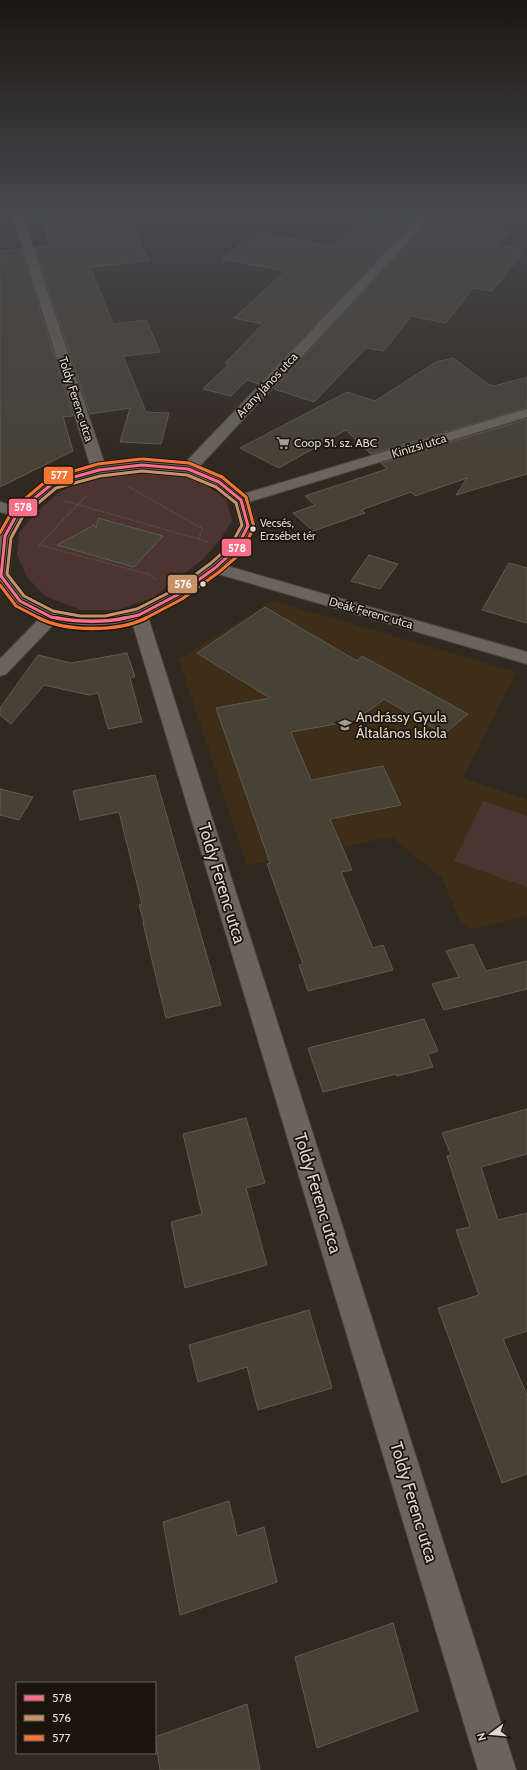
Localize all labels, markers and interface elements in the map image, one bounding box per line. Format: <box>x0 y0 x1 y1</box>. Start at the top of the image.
street label: Arany János utca <box>233 349 301 420</box>
street label: Toldy Ferenc utca <box>56 355 97 443</box>
street label: Kinizsi utca <box>390 430 448 461</box>
supermarket icon: Coop 51. sz. ABC <box>275 435 291 451</box>
place label: Coop 51. sz. ABC <box>294 435 377 450</box>
line badge: 577 <box>43 466 74 485</box>
text: 577 <box>50 468 68 482</box>
line badge: 578 <box>8 498 38 517</box>
text: 578 <box>14 500 32 514</box>
place label: Vecsés, Erzsébet tér <box>260 516 316 543</box>
marker: Vecsés, Erzsébet tér <box>248 524 258 534</box>
line badge: 578 <box>221 538 252 557</box>
text: 578 <box>228 541 246 555</box>
line badge: 576 <box>167 574 198 594</box>
text: 576 <box>174 577 192 591</box>
unlabelled marker <box>198 579 208 589</box>
street label: Deák Ferenc utca <box>327 593 415 632</box>
place label: Andrássy Gyula Általános Iskola <box>356 708 447 742</box>
school or university icon: Andrássy Gyula Általános Iskola <box>337 717 353 733</box>
street label: Toldy Ferenc utca <box>194 820 250 947</box>
street label: Toldy Ferenc utca <box>290 1130 346 1257</box>
street label: Toldy Ferenc utca <box>386 1439 442 1566</box>
legend <box>16 1682 156 1754</box>
text: 578 <box>52 1690 72 1705</box>
text: 576 <box>52 1710 71 1725</box>
north arrow <box>471 1714 511 1754</box>
text: 577 <box>52 1730 71 1745</box>
text: N <box>474 1731 489 1742</box>

